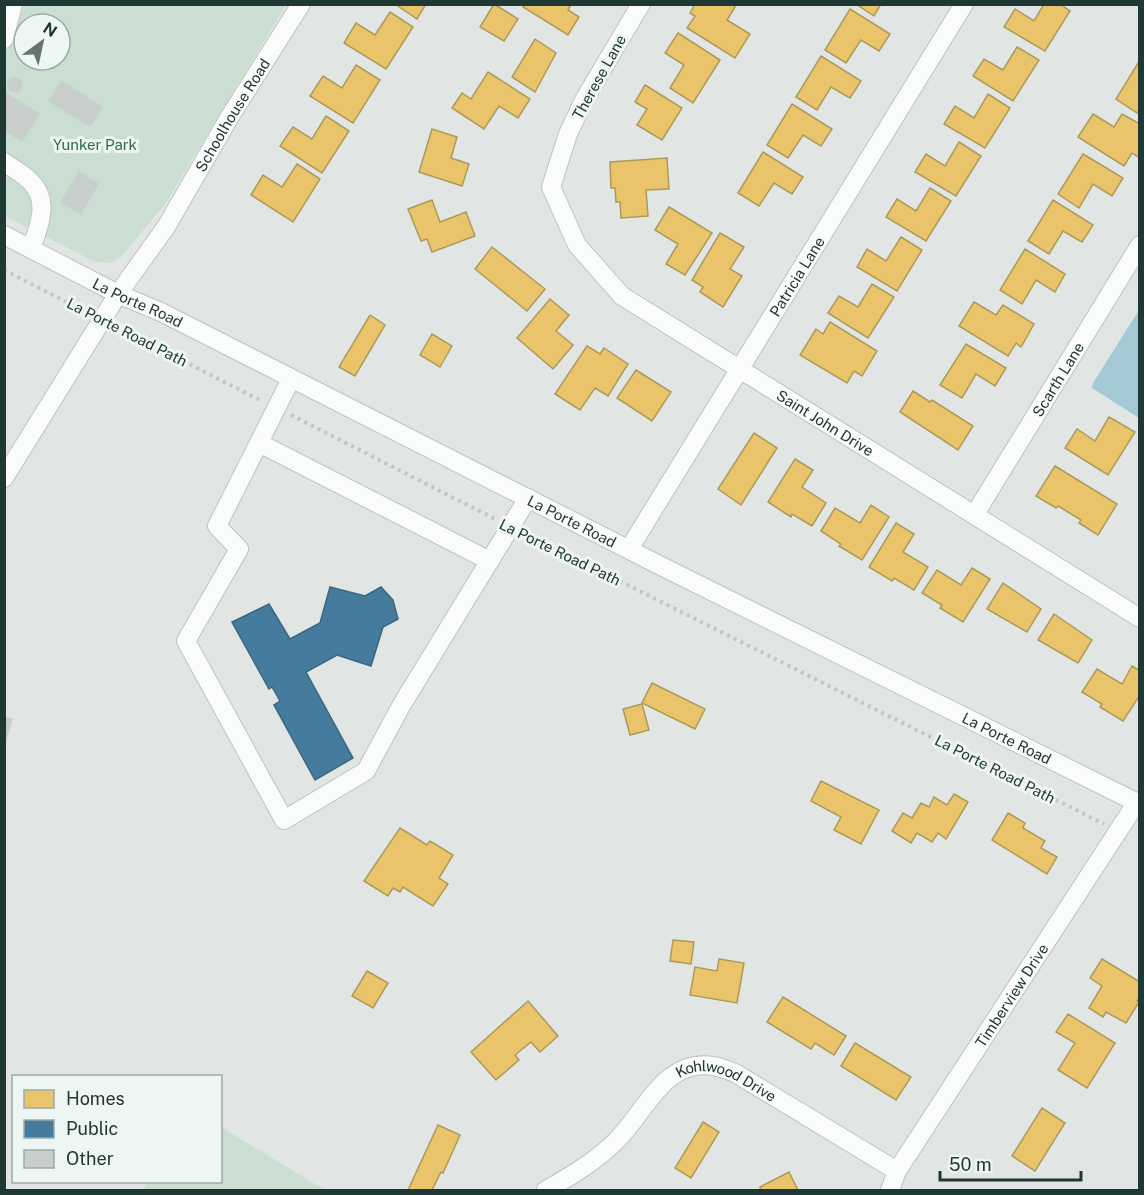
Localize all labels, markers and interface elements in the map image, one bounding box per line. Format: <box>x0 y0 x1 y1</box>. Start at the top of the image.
north arrow <box>12 12 72 72</box>
text: N <box>39 18 60 41</box>
street label: Therese Lane <box>569 32 629 122</box>
street label: Schoolhouse Road <box>191 55 273 175</box>
park label: Yunker Park <box>53 136 137 153</box>
street label: Patricia Lane <box>766 233 827 319</box>
street label: La Porte Road <box>90 274 186 330</box>
street label: La Porte Road Path <box>64 294 190 370</box>
street label: Scarth Lane <box>1028 339 1087 420</box>
street label: Saint John Drive <box>774 386 877 459</box>
street label: La Porte Road <box>525 491 619 550</box>
street label: La Porte Road Path <box>497 515 623 589</box>
street label: La Porte Road <box>960 709 1054 767</box>
street label: La Porte Road Path <box>932 731 1058 807</box>
street label: Timberview Drive <box>971 940 1051 1050</box>
street label: Kohlwood Drive <box>672 1057 780 1105</box>
legend <box>12 1075 222 1183</box>
text: Homes <box>66 1088 125 1109</box>
text: Public <box>66 1118 118 1139</box>
scale bar <box>940 1144 1081 1182</box>
text: Other <box>66 1148 114 1169</box>
text: 50 m <box>949 1154 992 1175</box>

